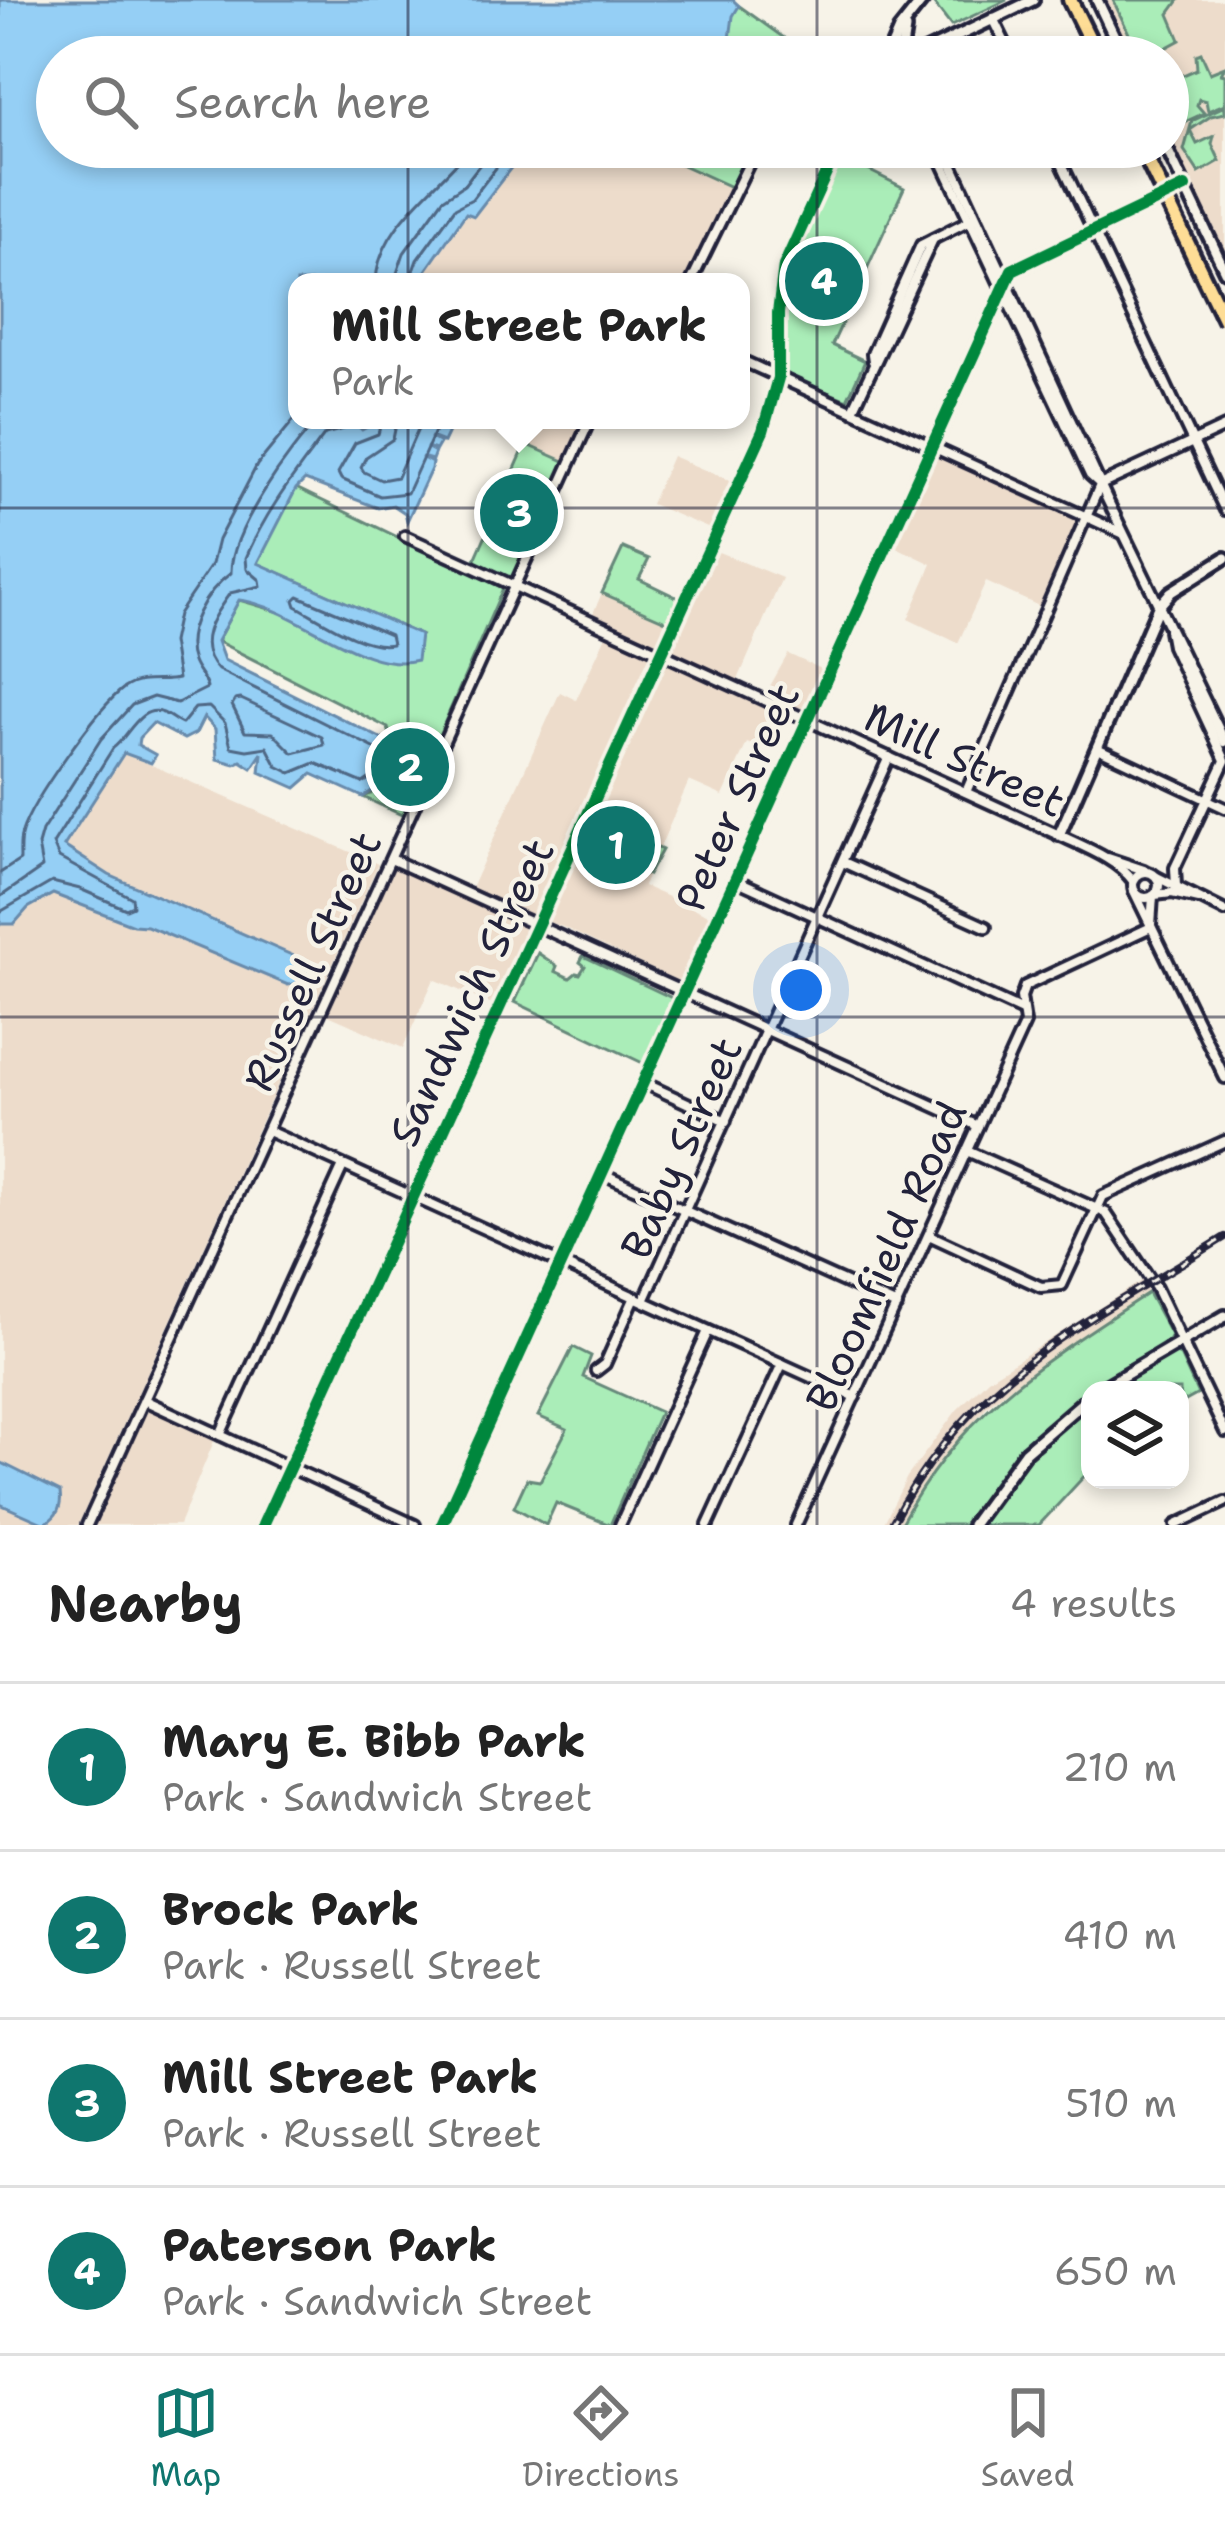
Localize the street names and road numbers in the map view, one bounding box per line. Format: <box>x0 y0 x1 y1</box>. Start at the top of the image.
street label: Peter Street <box>662 674 812 920</box>
street label: Mill Street <box>856 688 1074 830</box>
street label: Russell Street <box>230 823 394 1099</box>
street label: Sandwich Street <box>375 829 567 1155</box>
street label: Baby Street <box>607 1028 755 1268</box>
street label: Bloomfield Road <box>792 1092 980 1420</box>

